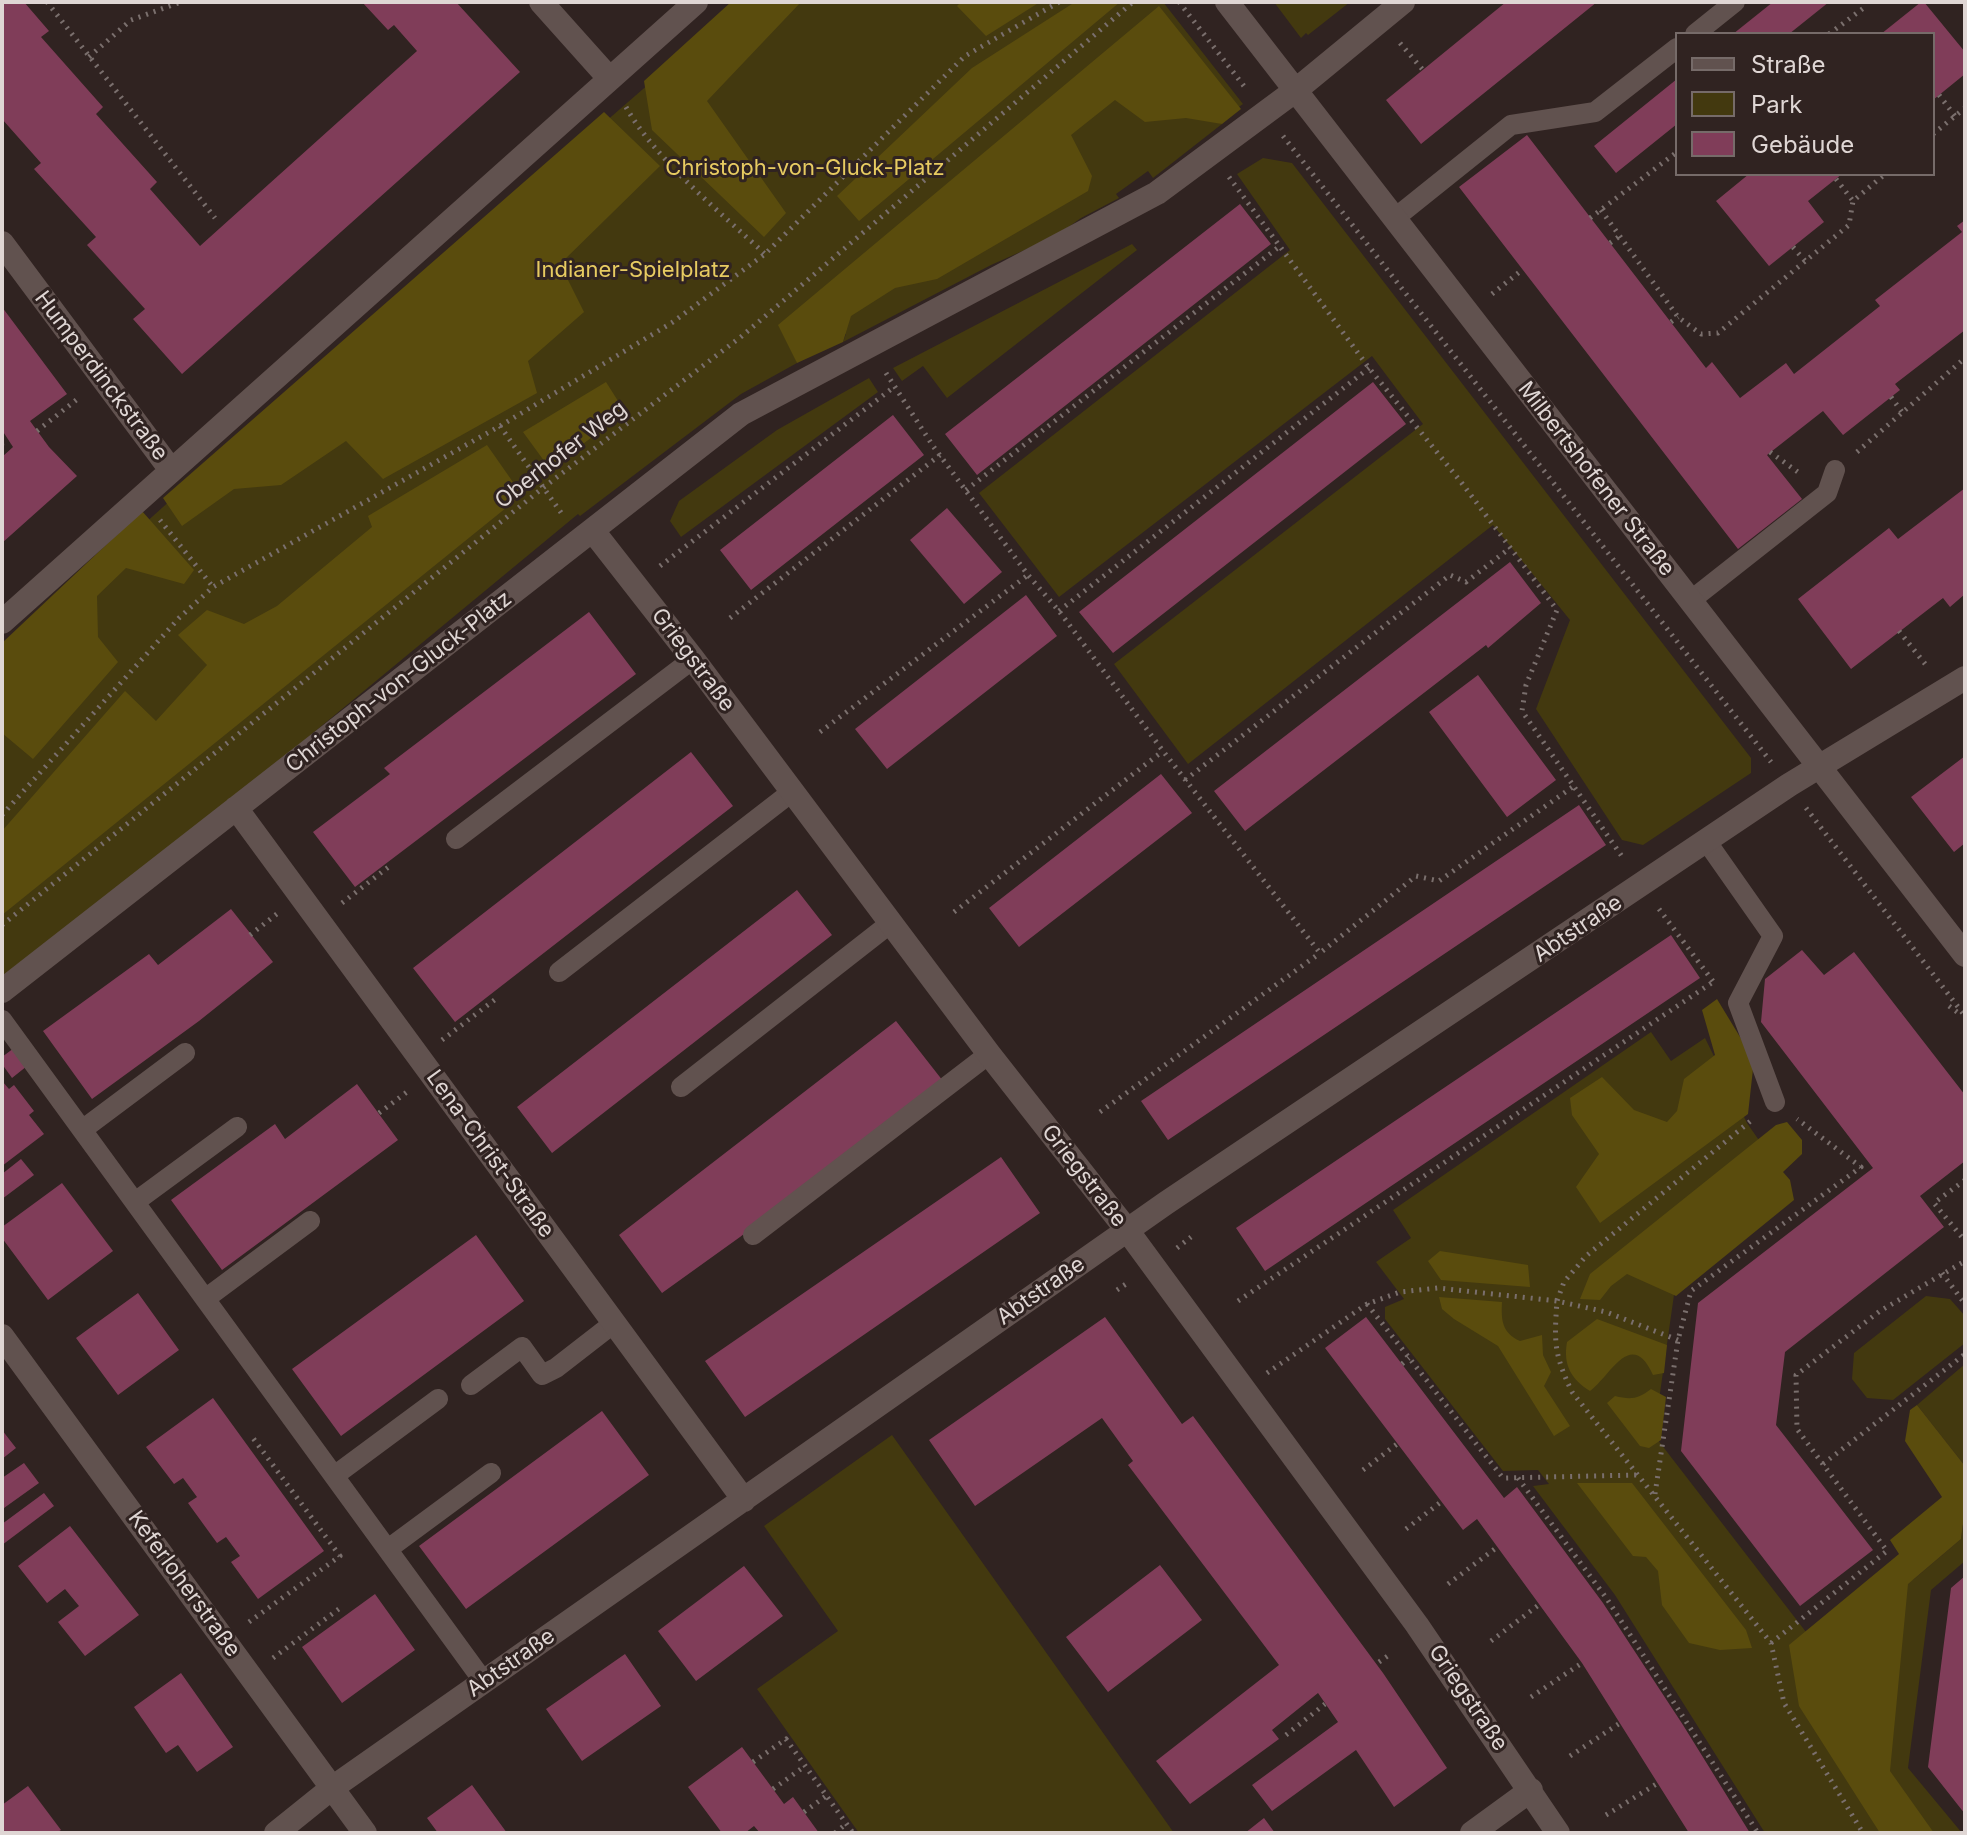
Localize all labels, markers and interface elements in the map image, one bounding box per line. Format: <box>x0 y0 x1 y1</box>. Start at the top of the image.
legend <box>1675 32 1935 176</box>
text: Straße <box>1751 50 1826 79</box>
text: Park <box>1751 90 1802 119</box>
text: Gebäude <box>1751 130 1854 159</box>
park label: Christoph-von-Gluck-Platz <box>665 155 945 181</box>
park label: Indianer-Spielplatz <box>536 257 730 283</box>
street label: Humperdinckstraße <box>29 286 173 466</box>
street label: Milbertshofener Straße <box>1512 377 1680 581</box>
street label: Oberhofer Weg <box>490 395 632 515</box>
street label: Christoph-von-Gluck-Platz <box>281 586 517 778</box>
street label: Griegstraße <box>646 603 740 717</box>
street label: Abtstraße <box>1529 890 1627 968</box>
street label: Lena-Christ-Straße <box>420 1065 560 1243</box>
street label: Griegstraße <box>1036 1120 1132 1232</box>
street label: Abtstraße <box>992 1251 1090 1331</box>
street label: Keferloherstraße <box>122 1506 246 1662</box>
street label: Abtstraße <box>462 1623 560 1703</box>
street label: Griegstraße <box>1423 1640 1513 1756</box>

